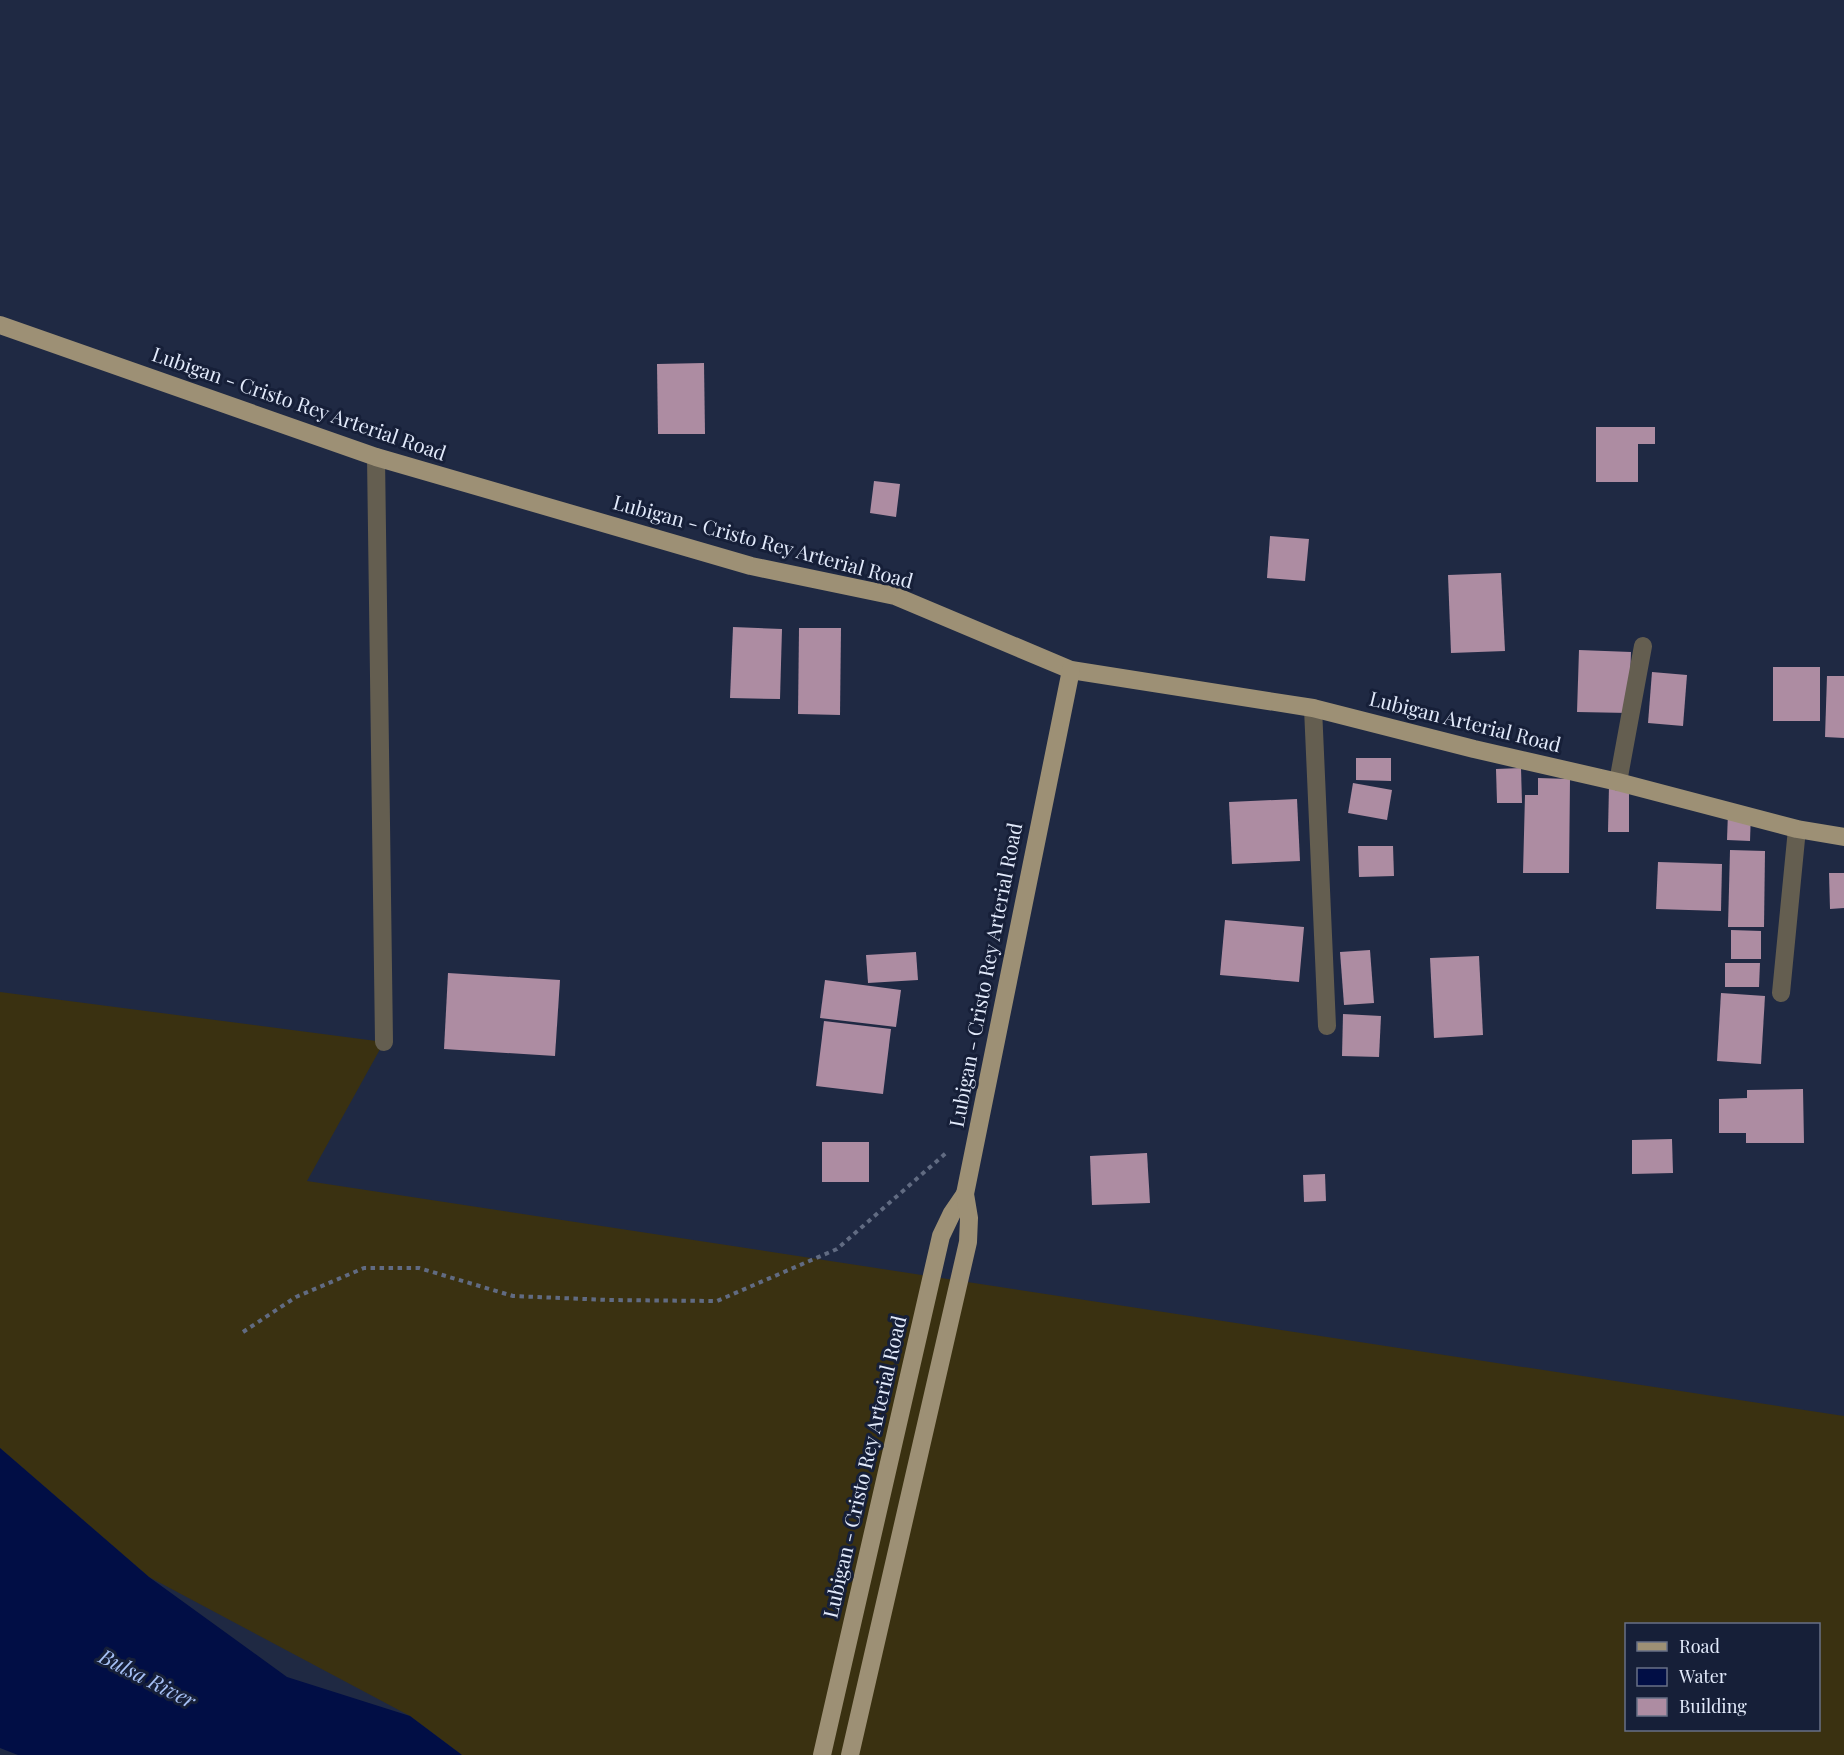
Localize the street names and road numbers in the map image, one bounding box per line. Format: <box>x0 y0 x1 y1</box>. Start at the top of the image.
street label: Lubigan - Cristo Rey Arterial Road <box>149 339 451 466</box>
street label: Lubigan - Cristo Rey Arterial Road <box>610 487 917 594</box>
street label: Lubigan Arterial Road <box>1367 684 1564 758</box>
street label: Lubigan - Cristo Rey Arterial Road <box>942 820 1027 1129</box>
street label: Lubigan - Cristo Rey Arterial Road <box>816 1312 912 1621</box>

